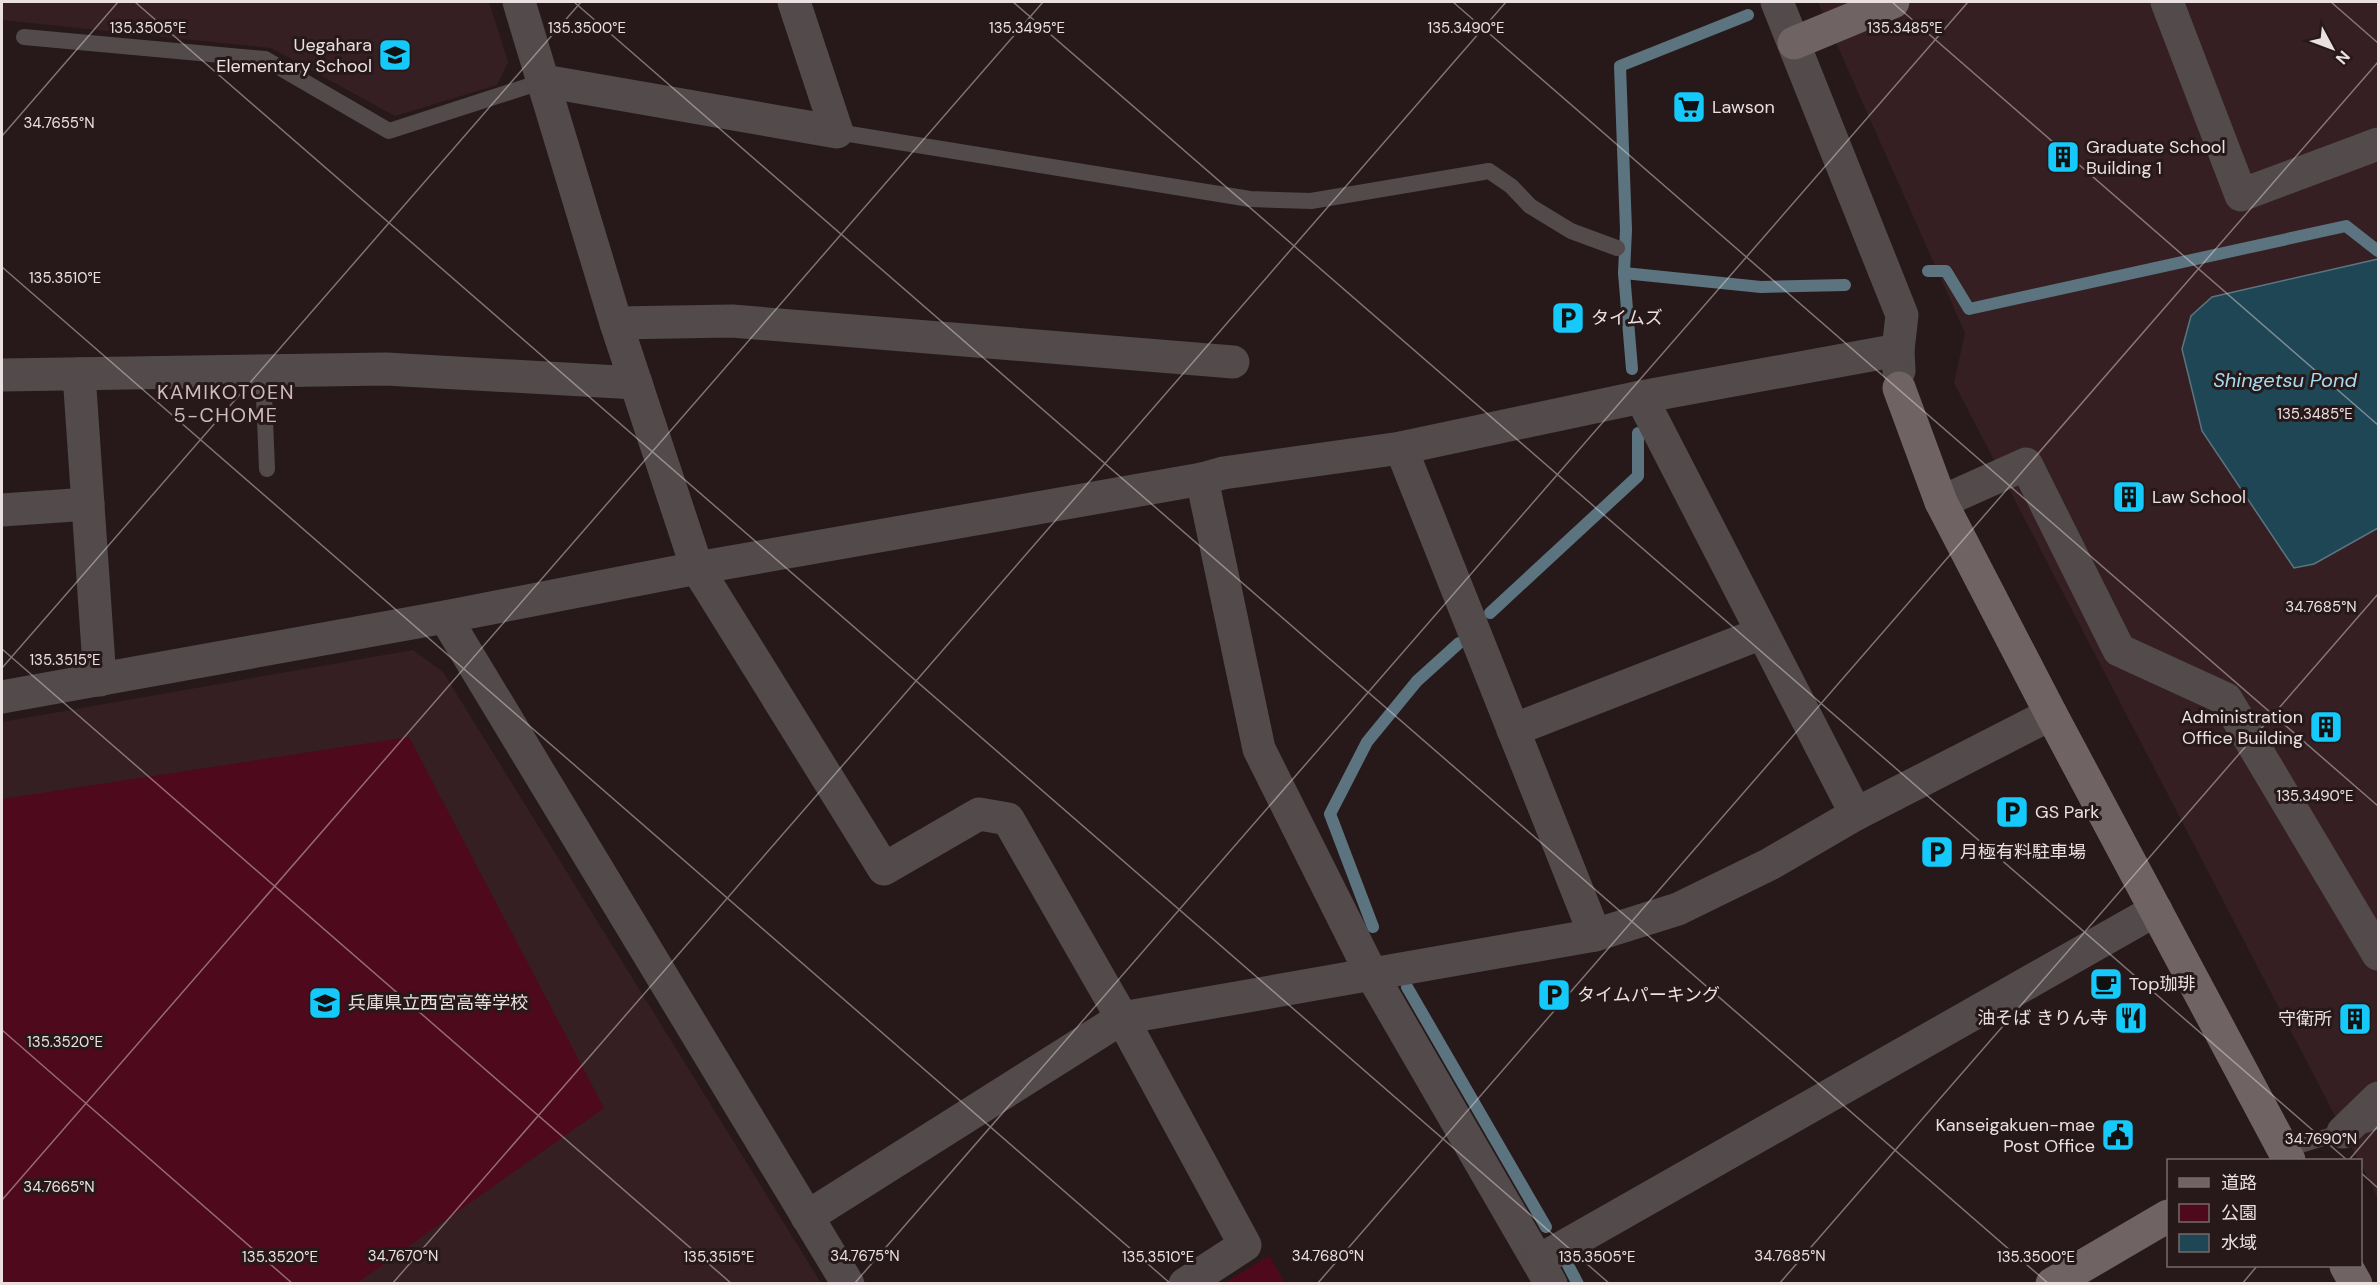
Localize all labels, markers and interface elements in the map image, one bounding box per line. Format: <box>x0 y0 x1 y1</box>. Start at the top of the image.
text: 135.3505°E <box>110 18 186 38</box>
text: 135.3500°E <box>548 18 626 38</box>
text: 135.3495°E <box>989 18 1065 38</box>
text: 135.3490°E <box>1428 18 1504 38</box>
text: 135.3485°E <box>1867 18 1943 38</box>
north arrow <box>2302 18 2362 78</box>
place label: Uegahara Elementary School <box>216 33 372 78</box>
school or university icon: Uegahara Elementary School <box>377 37 413 73</box>
text: N <box>2331 46 2355 69</box>
supermarket icon: Lawson <box>1671 89 1707 125</box>
place label: Lawson <box>1712 95 1775 119</box>
text: 34.7655°N <box>23 113 95 133</box>
place label: Graduate School Building 1 <box>2086 135 2226 180</box>
building icon: Graduate School Building 1 <box>2045 139 2081 175</box>
text: 135.3510°E <box>29 268 101 288</box>
parking icon: タイムズ <box>1550 300 1586 336</box>
place label: タイムズ <box>1591 306 1663 330</box>
water label: Shingetsu Pond <box>2213 367 2357 393</box>
district label: KAMIKOTOEN 5-CHOME <box>157 379 295 428</box>
text: 135.3485°E <box>2277 404 2353 424</box>
building icon: Law School <box>2111 479 2147 515</box>
place label: Law School <box>2152 485 2246 509</box>
text: 34.7685°N <box>2285 597 2357 617</box>
text: 135.3515°E <box>29 650 101 670</box>
place label: Administration Office Building <box>2181 705 2303 750</box>
building icon: Administration Office Building <box>2308 709 2344 745</box>
text: 135.3490°E <box>2277 786 2353 806</box>
parking icon: GS Park <box>1994 794 2030 830</box>
place label: GS Park <box>2035 800 2099 824</box>
parking icon: 月極有料駐車場 <box>1919 834 1955 870</box>
place label: 月極有料駐車場 <box>1960 840 2086 864</box>
cafe icon: Top珈琲 <box>2088 966 2124 1002</box>
place label: Top珈琲 <box>2129 972 2195 996</box>
parking icon: タイムパーキング <box>1536 977 1572 1013</box>
place label: タイムパーキング <box>1577 983 1720 1007</box>
school or university icon: 兵庫県立西宮高等学校 <box>307 985 343 1021</box>
place label: 兵庫県立西宮高等学校 <box>348 991 528 1015</box>
restaurant icon: 油そば きりん寺 <box>2113 1000 2149 1036</box>
building icon: 守衛所 <box>2337 1001 2373 1037</box>
place label: 油そば きりん寺 <box>1977 1006 2108 1030</box>
place label: 守衛所 <box>2278 1007 2332 1031</box>
text: 135.3520°E <box>27 1032 103 1052</box>
place label: Kanseigakuen-mae Post Office <box>1936 1113 2095 1158</box>
public building icon: Kanseigakuen-mae Post Office <box>2100 1117 2136 1153</box>
text: 34.7690°N <box>2285 1129 2357 1149</box>
legend <box>2167 1159 2362 1267</box>
text: 道路 <box>2221 1171 2257 1195</box>
text: 34.7665°N <box>23 1177 95 1197</box>
text: 公園 <box>2221 1201 2257 1225</box>
text: 水域 <box>2221 1231 2257 1255</box>
text: 34.7670°N <box>368 1246 438 1266</box>
text: 34.7675°N <box>830 1246 900 1266</box>
text: 34.7680°N <box>1292 1246 1364 1266</box>
text: 34.7685°N <box>1754 1246 1826 1266</box>
text: 135.3520°E <box>242 1247 318 1267</box>
text: 135.3515°E <box>683 1247 755 1267</box>
text: 135.3510°E <box>1122 1247 1194 1267</box>
text: 135.3505°E <box>1559 1247 1635 1267</box>
text: 135.3500°E <box>1997 1247 2075 1267</box>

